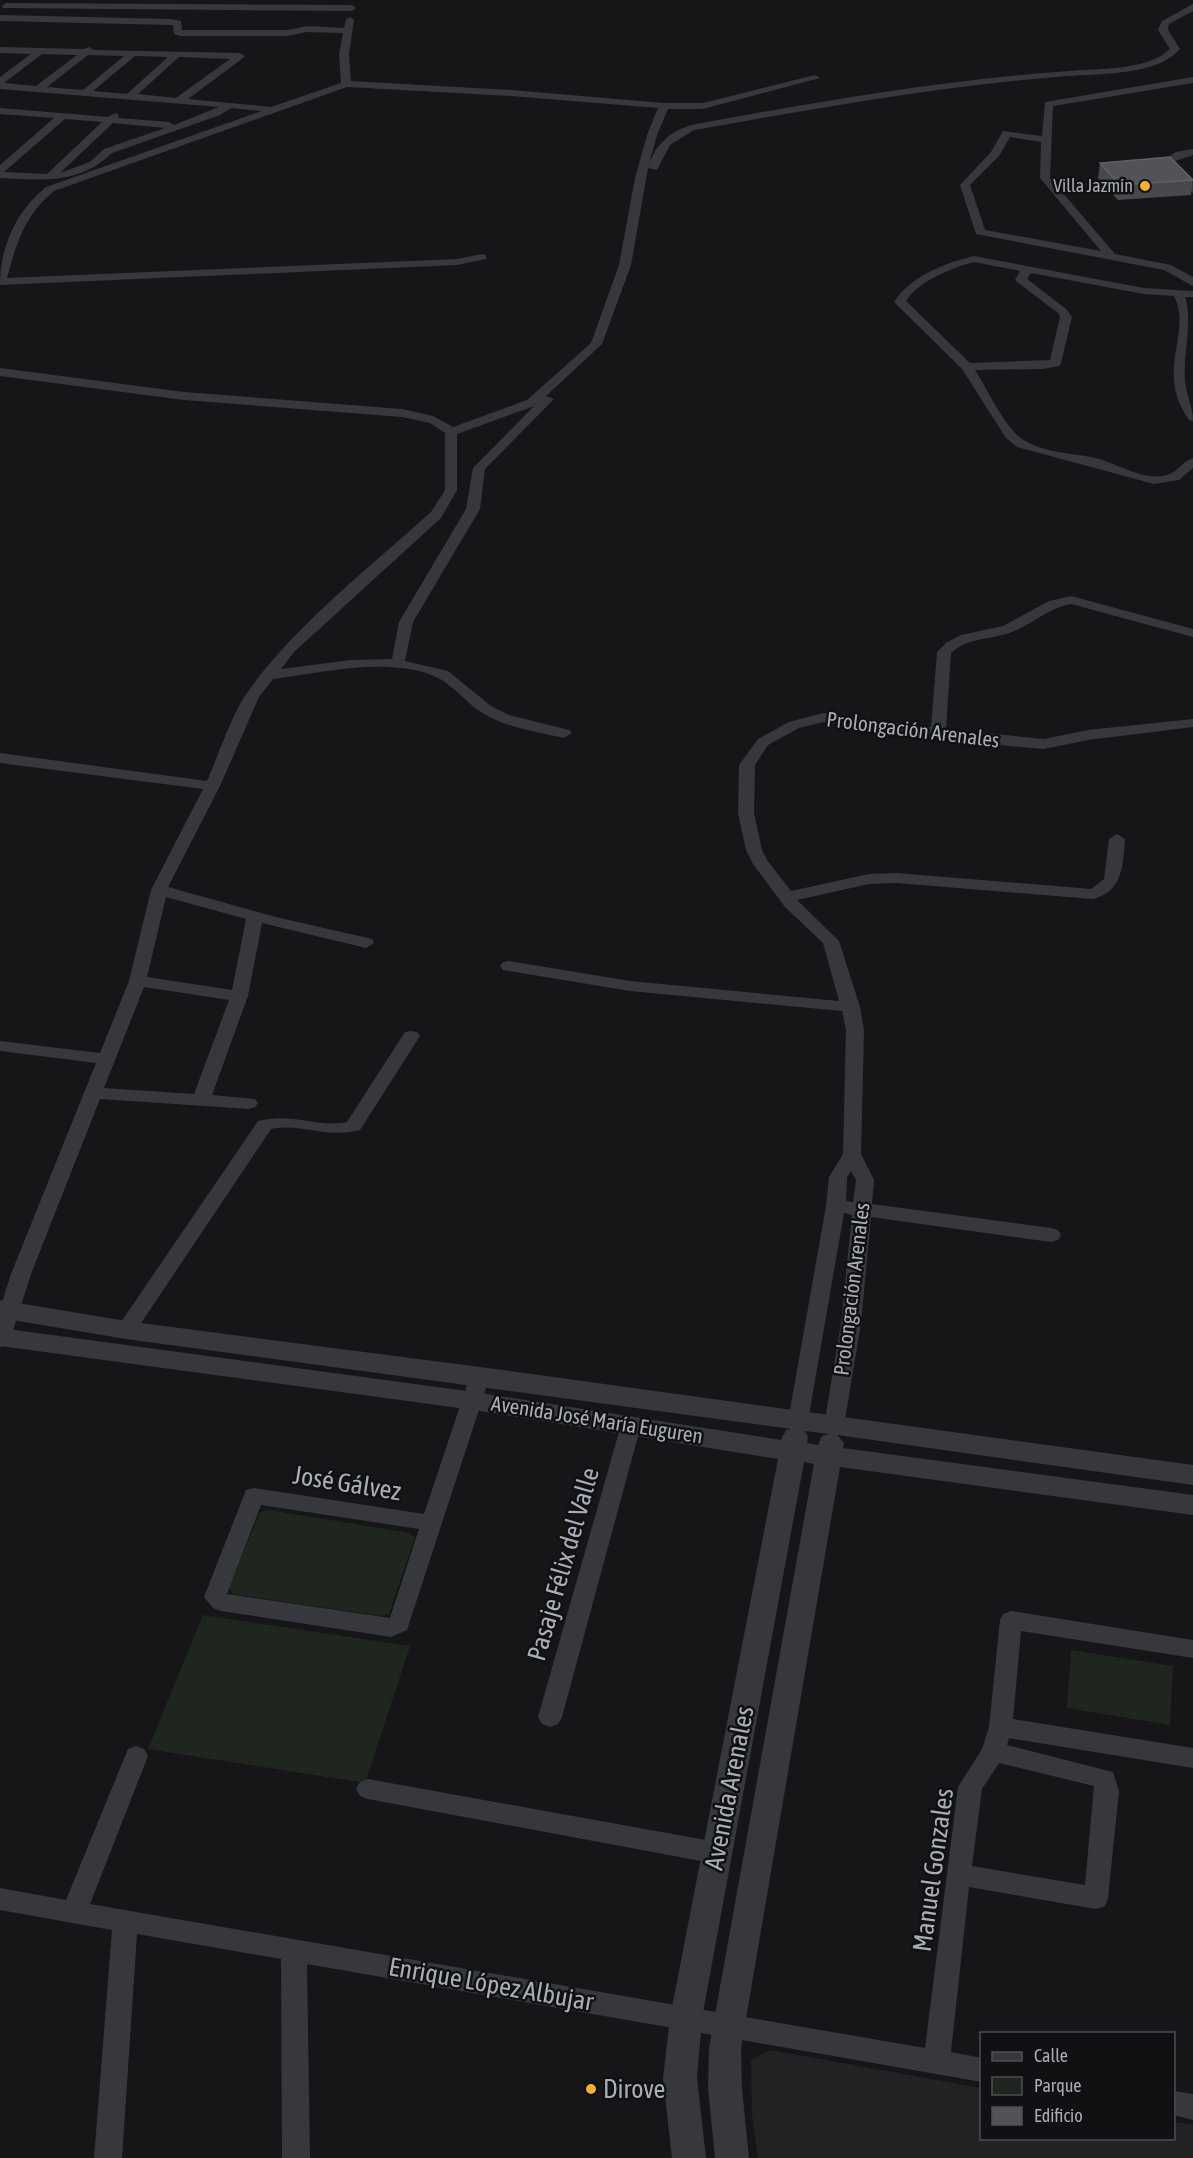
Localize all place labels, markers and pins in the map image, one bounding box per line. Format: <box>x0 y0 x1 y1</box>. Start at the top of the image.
place label: Villa Jazmín <box>1053 175 1133 196</box>
marker: Villa Jazmín <box>1138 179 1152 193</box>
place label: Dirove <box>603 2074 665 2104</box>
marker: Dirove <box>584 2082 598 2096</box>

